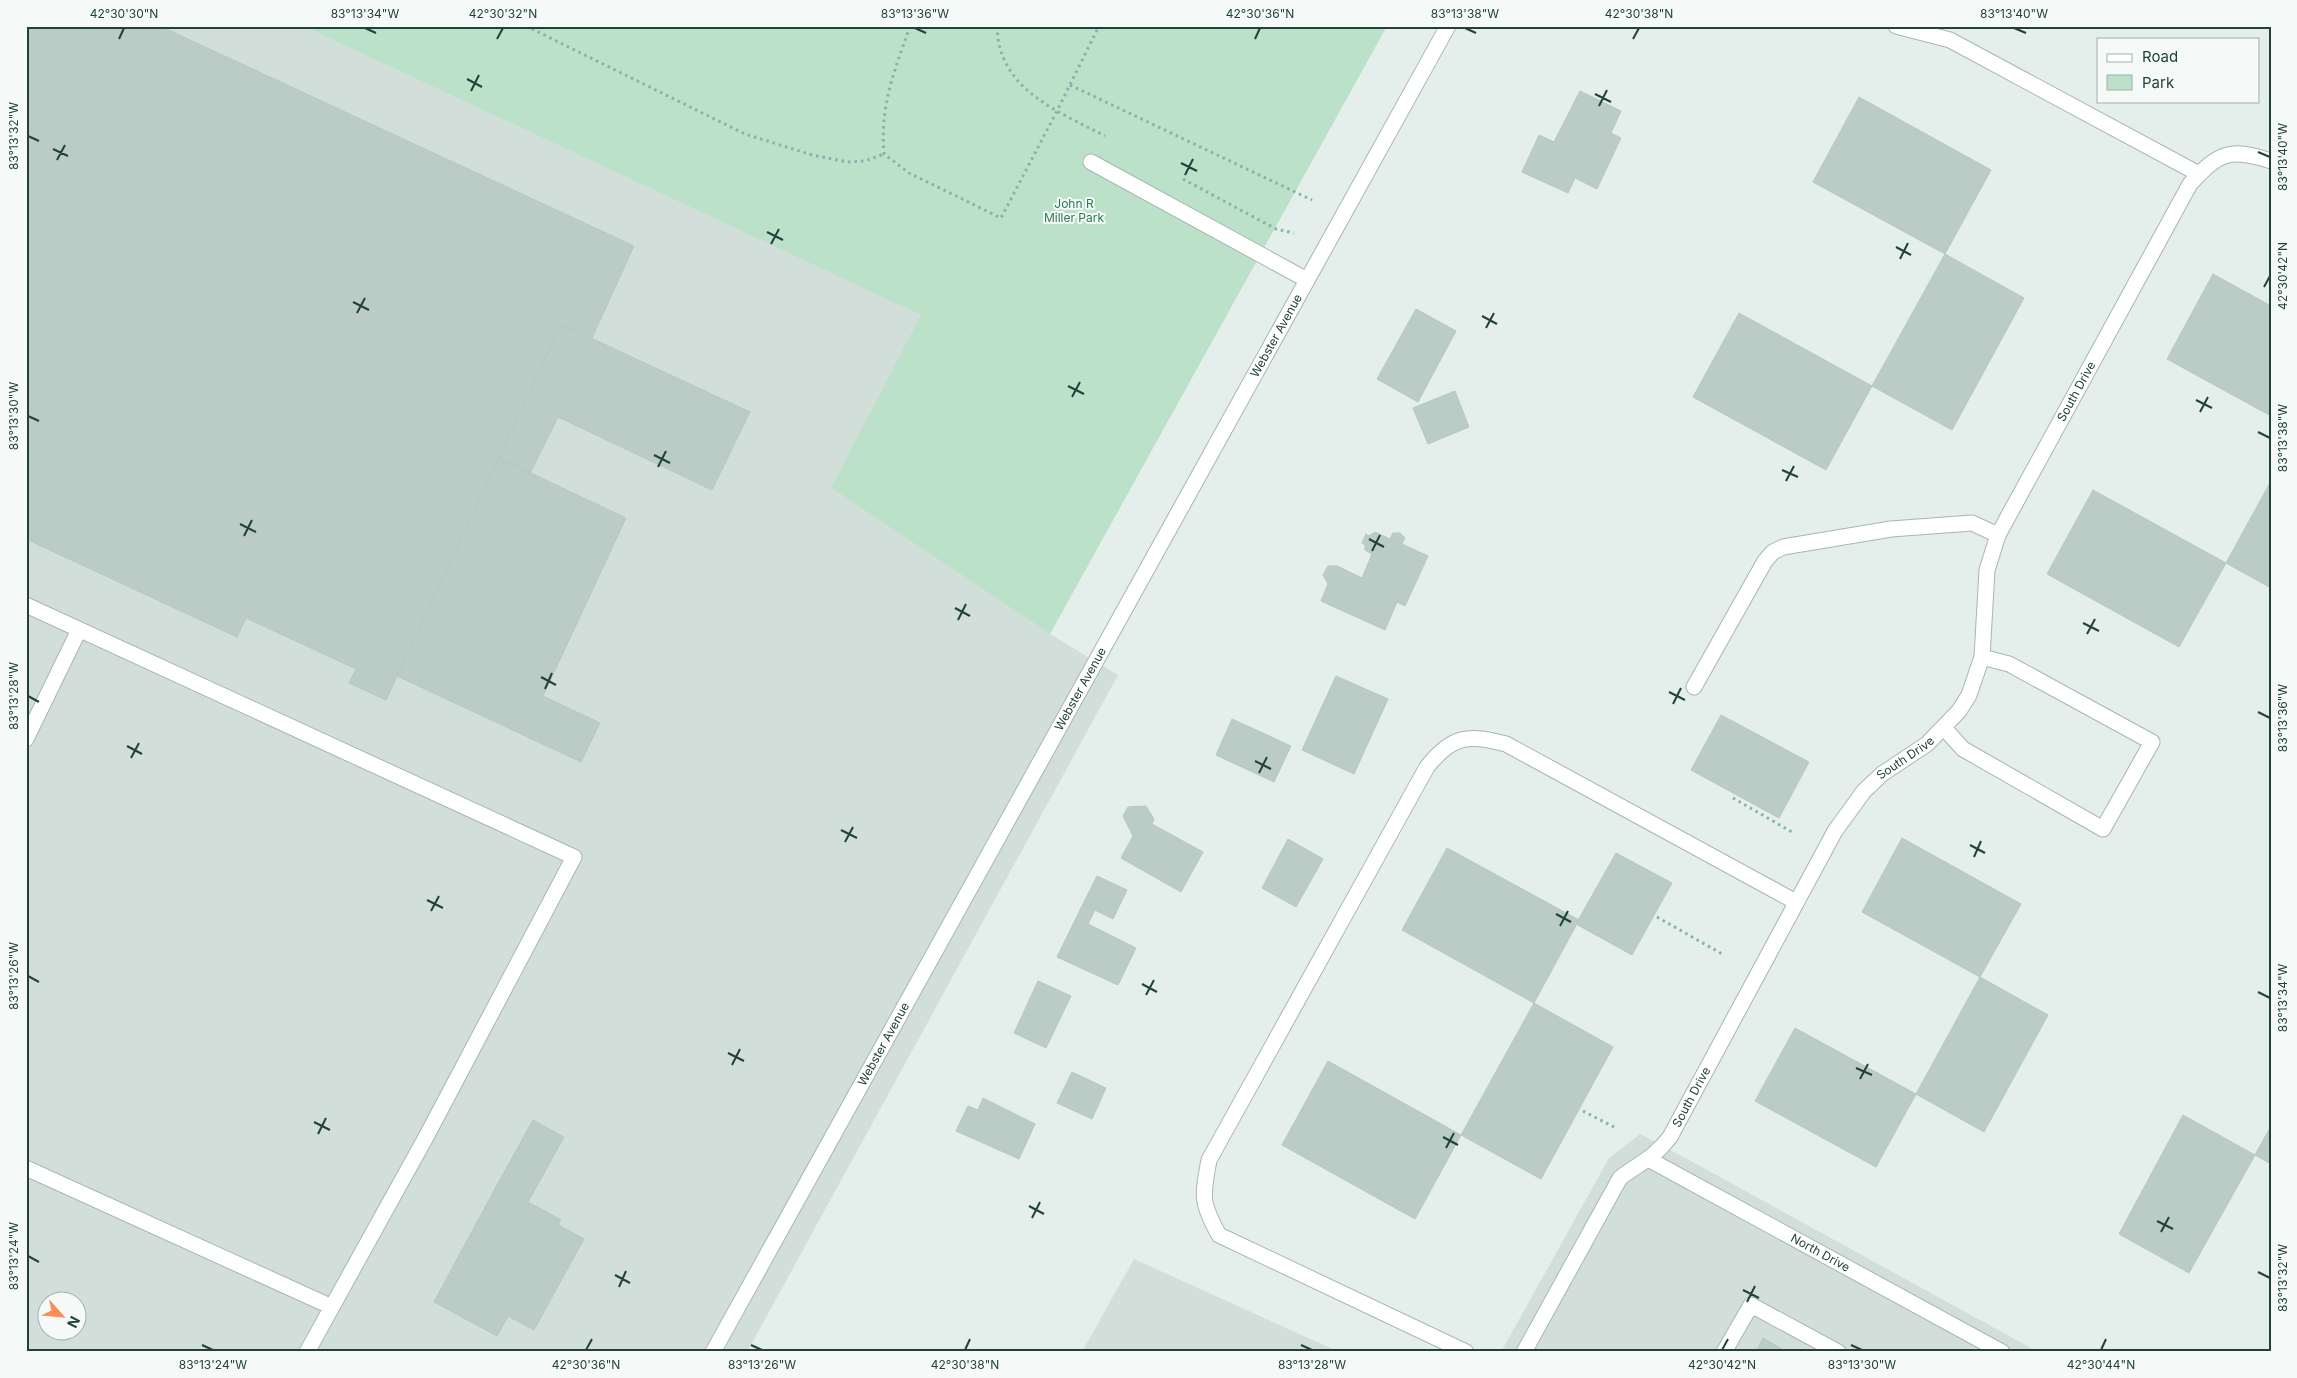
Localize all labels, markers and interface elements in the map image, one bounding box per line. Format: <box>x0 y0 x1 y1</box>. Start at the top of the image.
text: 42°30'30"N <box>90 6 158 21</box>
text: 83°13'34"W <box>331 6 399 21</box>
text: 42°30'32"N <box>469 6 537 21</box>
text: 83°13'36"W <box>881 6 949 21</box>
text: 42°30'36"N <box>1226 6 1294 21</box>
text: 83°13'38"W <box>1431 6 1499 21</box>
text: 42°30'38"N <box>1605 6 1673 21</box>
text: 83°13'40"W <box>1980 6 2048 21</box>
legend <box>2097 38 2260 102</box>
text: Road <box>2142 47 2178 66</box>
text: Park <box>2142 73 2175 92</box>
text: 83°13'32"W <box>6 102 21 170</box>
text: 83°13'40"W <box>2275 123 2290 191</box>
park label: John R Miller Park <box>1044 196 1104 225</box>
text: 42°30'42"N <box>2275 242 2290 310</box>
street label: Webster Avenue <box>1247 291 1305 380</box>
street label: South Drive <box>2054 359 2099 424</box>
text: 83°13'30"W <box>6 382 21 450</box>
text: 83°13'38"W <box>2275 404 2290 472</box>
street label: Webster Avenue <box>1051 645 1109 733</box>
text: 83°13'28"W <box>6 662 21 730</box>
text: 83°13'36"W <box>2275 684 2290 752</box>
street label: South Drive <box>1873 733 1937 782</box>
text: 83°13'26"W <box>6 942 21 1010</box>
text: 83°13'34"W <box>2275 964 2290 1032</box>
street label: Webster Avenue <box>854 1000 912 1088</box>
street label: South Drive <box>1669 1064 1713 1130</box>
text: 83°13'24"W <box>6 1222 21 1290</box>
street label: North Drive <box>1788 1230 1853 1275</box>
text: 83°13'32"W <box>2275 1244 2290 1312</box>
north arrow <box>38 1290 88 1340</box>
text: N <box>64 1314 84 1331</box>
text: 83°13'24"W <box>179 1357 247 1372</box>
text: 42°30'36"N <box>552 1357 620 1372</box>
text: 83°13'26"W <box>728 1357 796 1372</box>
text: 42°30'38"N <box>931 1357 999 1372</box>
text: 83°13'28"W <box>1278 1357 1346 1372</box>
text: 42°30'42"N <box>1688 1357 1756 1372</box>
text: 83°13'30"W <box>1828 1357 1896 1372</box>
text: 42°30'44"N <box>2067 1357 2135 1372</box>

